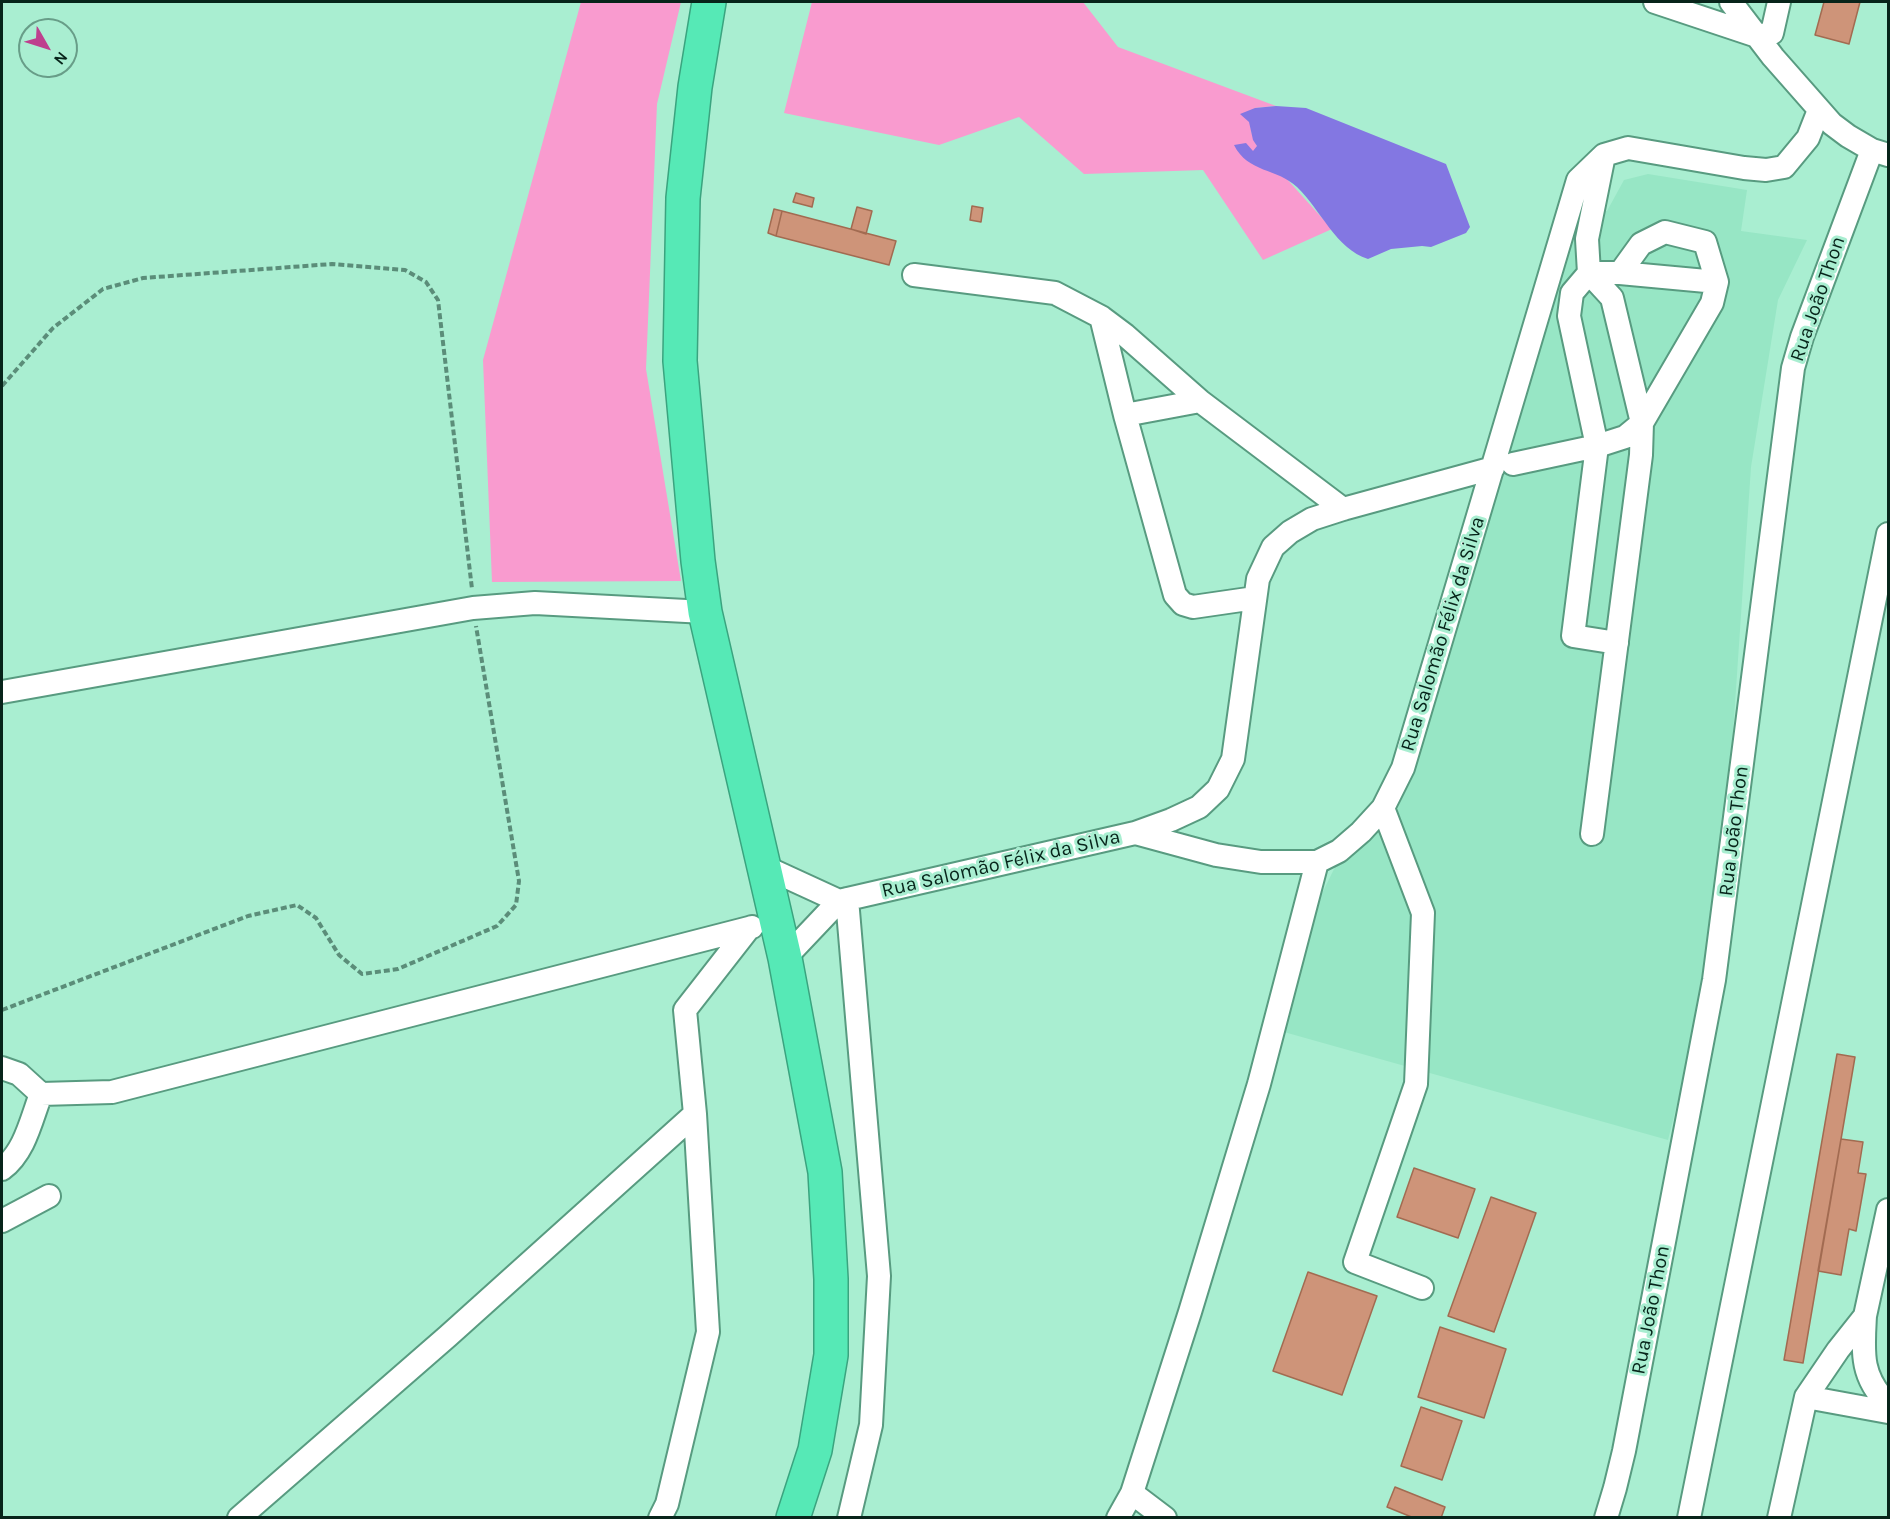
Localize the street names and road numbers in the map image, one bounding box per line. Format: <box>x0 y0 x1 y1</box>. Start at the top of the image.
street label: Rua João Thon <box>1785 233 1851 365</box>
street label: Rua Salomão Félix da Silva <box>1396 514 1490 754</box>
street label: Rua João Thon <box>1714 765 1754 897</box>
street label: Rua Salomão Félix da Silva <box>879 825 1123 903</box>
street label: Rua João Thon <box>1627 1243 1675 1377</box>

